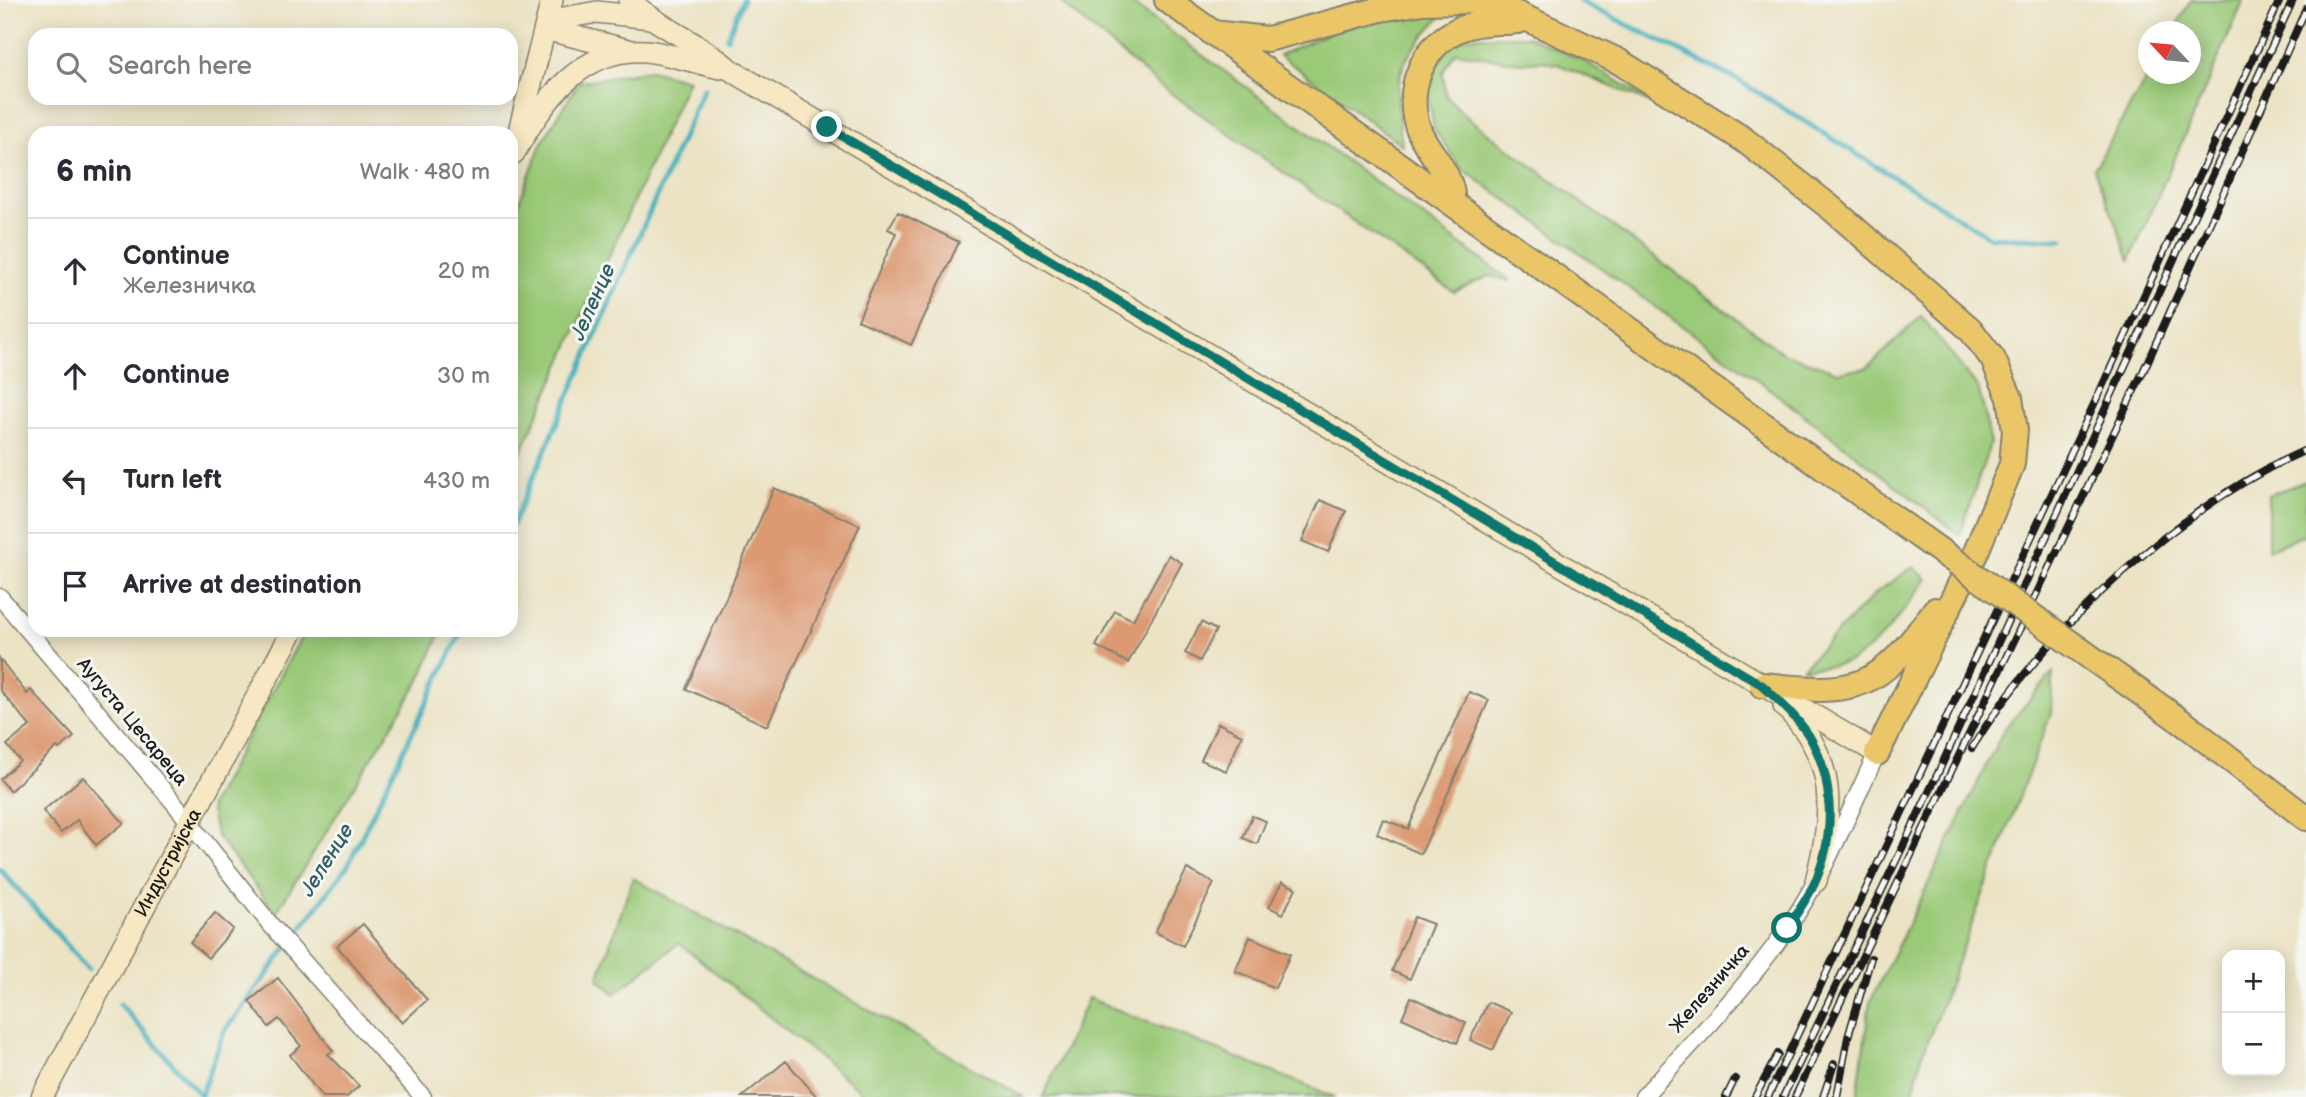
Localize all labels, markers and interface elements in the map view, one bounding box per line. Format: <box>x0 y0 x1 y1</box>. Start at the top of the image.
north arrow <box>2138 21 2201 84</box>
search box <box>28 28 518 105</box>
icon: search <box>52 48 90 86</box>
text: Search here <box>108 51 252 82</box>
route end <box>811 111 842 142</box>
text: 6 min <box>56 154 132 190</box>
text: Walk · 480 m <box>360 158 490 186</box>
text: Continue <box>123 241 230 272</box>
icon: ahead <box>56 252 94 290</box>
text: 20 m <box>438 257 490 285</box>
water label: Јеленце <box>565 260 621 345</box>
text: Железничка <box>123 272 256 300</box>
icon: ahead <box>56 357 94 395</box>
text: Continue <box>123 360 230 391</box>
text: 30 m <box>437 362 490 390</box>
icon: left <box>56 462 94 500</box>
text: Turn left <box>123 465 222 496</box>
text: 430 m <box>423 467 490 495</box>
icon: arrive <box>56 567 94 605</box>
text: Arrive at destination <box>123 570 362 601</box>
street label: Аугуста Цесареца <box>71 653 192 791</box>
street label: Индустријска <box>130 805 206 921</box>
water label: Јеленце <box>294 819 359 902</box>
route start <box>1771 912 1802 943</box>
street label: Железничка <box>1665 940 1755 1038</box>
map controls <box>2222 950 2285 1076</box>
button: + <box>2222 950 2285 1013</box>
button: − <box>2222 1013 2285 1076</box>

